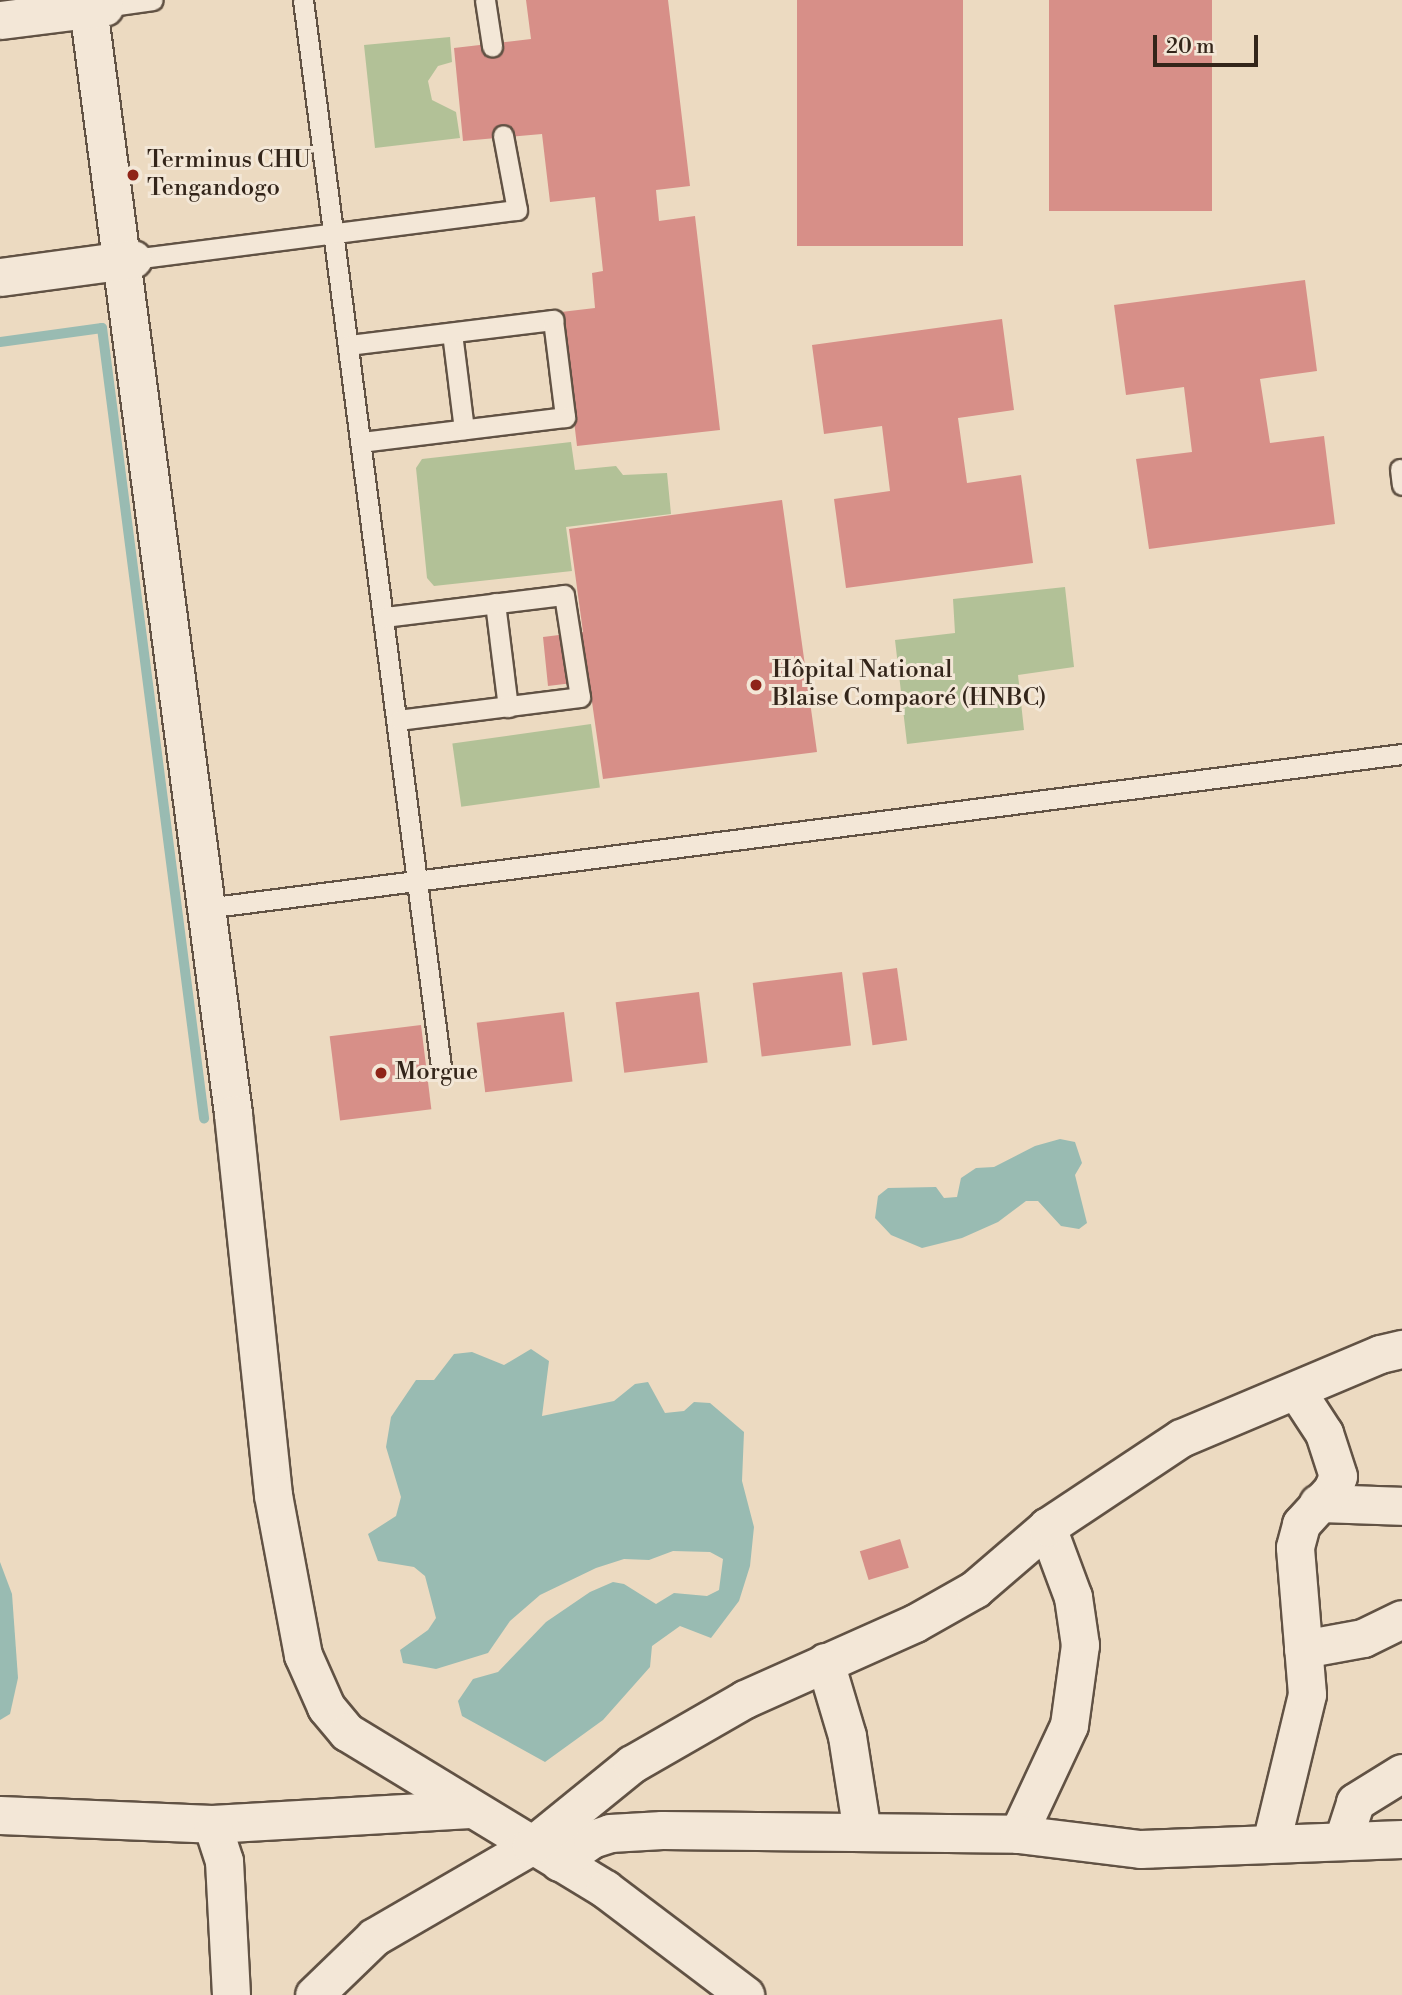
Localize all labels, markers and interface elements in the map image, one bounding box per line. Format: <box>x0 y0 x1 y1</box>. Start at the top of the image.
scale bar <box>1157 21 1262 65</box>
text: 20 m <box>1166 34 1215 60</box>
place label: Terminus CHU Tengandogo <box>147 147 311 203</box>
marker: Terminus CHU Tengandogo <box>125 167 141 183</box>
place label: Hôpital National Blaise Compaoré (HNBC) <box>772 657 1047 713</box>
marker: Hôpital National Blaise Compaoré (HNBC) <box>746 675 766 695</box>
place label: Morgue <box>395 1059 478 1087</box>
marker: Morgue <box>373 1065 389 1081</box>

